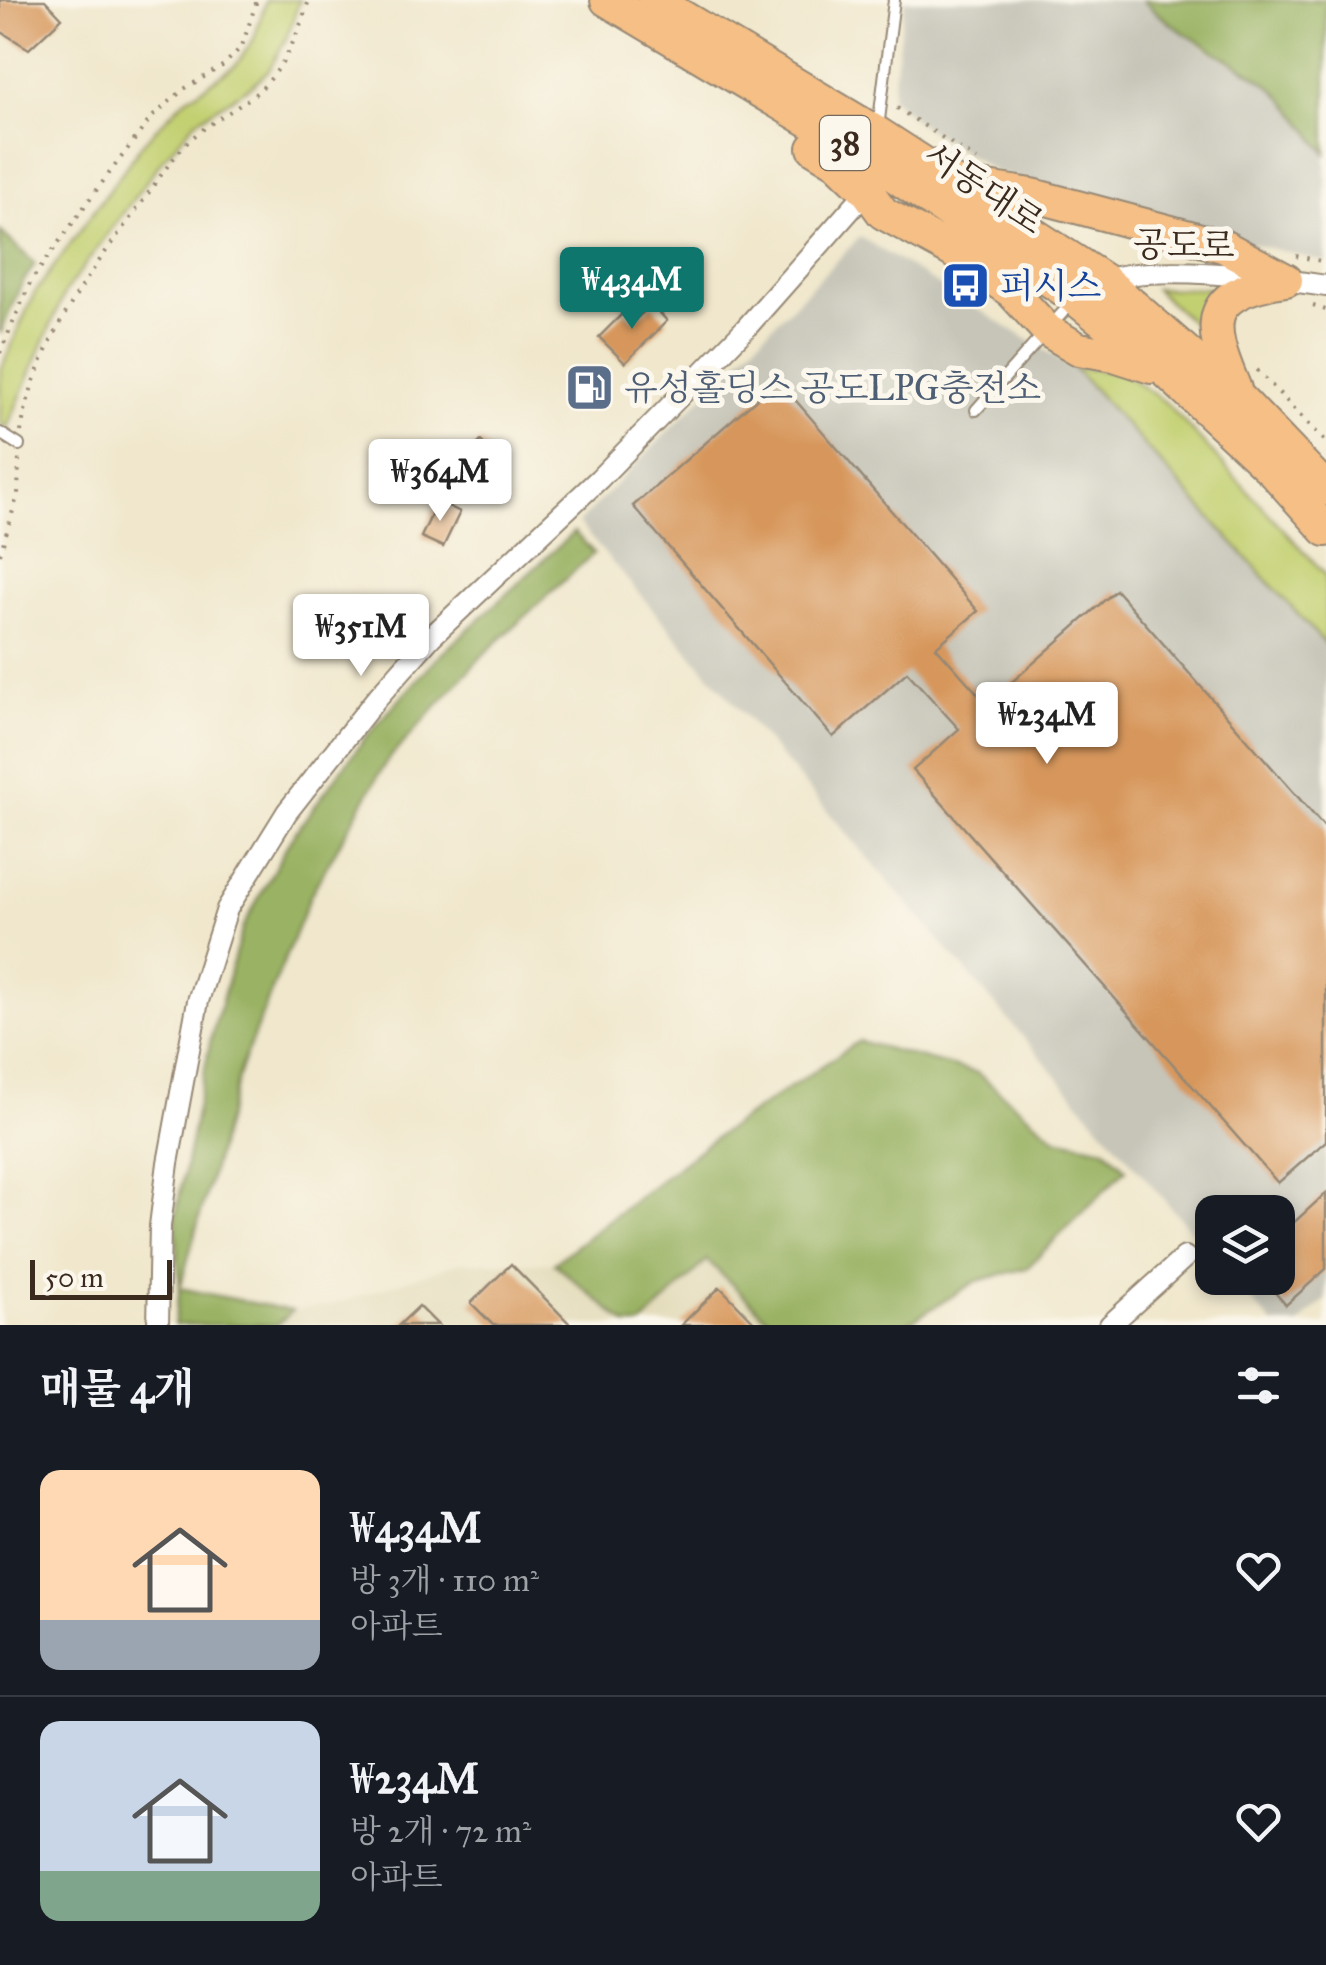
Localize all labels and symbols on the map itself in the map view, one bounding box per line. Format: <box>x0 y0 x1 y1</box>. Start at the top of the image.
road number: 38 <box>820 116 870 170</box>
street label: 서동대로 <box>916 133 1052 244</box>
street label: 공도로 <box>1133 223 1235 268</box>
pin: ₩434M <box>562 247 702 332</box>
bus stop icon: 퍼시스 <box>939 260 991 312</box>
place label: 퍼시스 <box>1000 265 1102 308</box>
fuel station icon: 유성홀딩스 공도LPG충전소 <box>563 362 615 414</box>
place label: 유성홀딩스 공도LPG충전소 <box>624 367 1041 410</box>
pin: ₩364M <box>370 439 510 524</box>
pin: ₩351M <box>291 594 431 679</box>
pin: ₩234M <box>977 682 1117 767</box>
scale bar <box>30 1255 172 1300</box>

